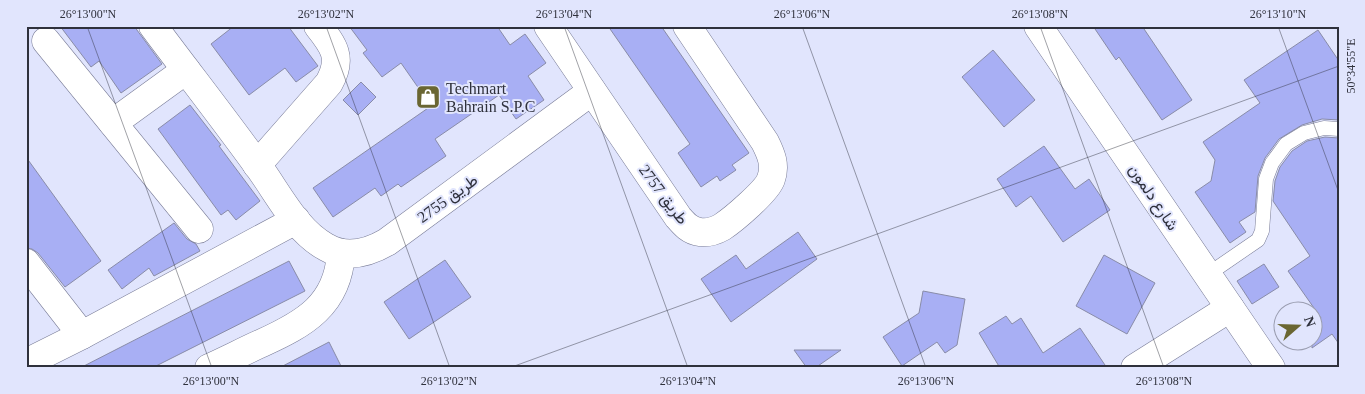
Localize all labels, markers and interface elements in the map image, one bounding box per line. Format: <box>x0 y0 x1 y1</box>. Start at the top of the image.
text: 26°13'00"N <box>60 7 117 21</box>
text: 26°13'02"N <box>298 7 355 21</box>
text: 26°13'04"N <box>536 7 593 21</box>
text: 26°13'06"N <box>774 7 831 21</box>
text: 26°13'08"N <box>1012 7 1069 21</box>
text: 26°13'10"N <box>1250 7 1307 21</box>
text: 50°34'55"E <box>1344 38 1358 94</box>
place label: Techmart Bahrain S.P.C <box>446 80 535 115</box>
shop icon: Techmart Bahrain S.P.C <box>415 84 441 110</box>
street label: طريق 2757 <box>634 161 691 229</box>
street label: شارع دلمون <box>1123 161 1182 235</box>
street label: طريق 2755 <box>414 171 482 227</box>
north arrow <box>1272 302 1322 352</box>
text: N <box>1301 314 1319 329</box>
text: 26°13'00"N <box>183 374 240 388</box>
text: 26°13'02"N <box>421 374 478 388</box>
text: 26°13'04"N <box>660 374 717 388</box>
text: 26°13'06"N <box>898 374 955 388</box>
text: 26°13'08"N <box>1136 374 1193 388</box>

